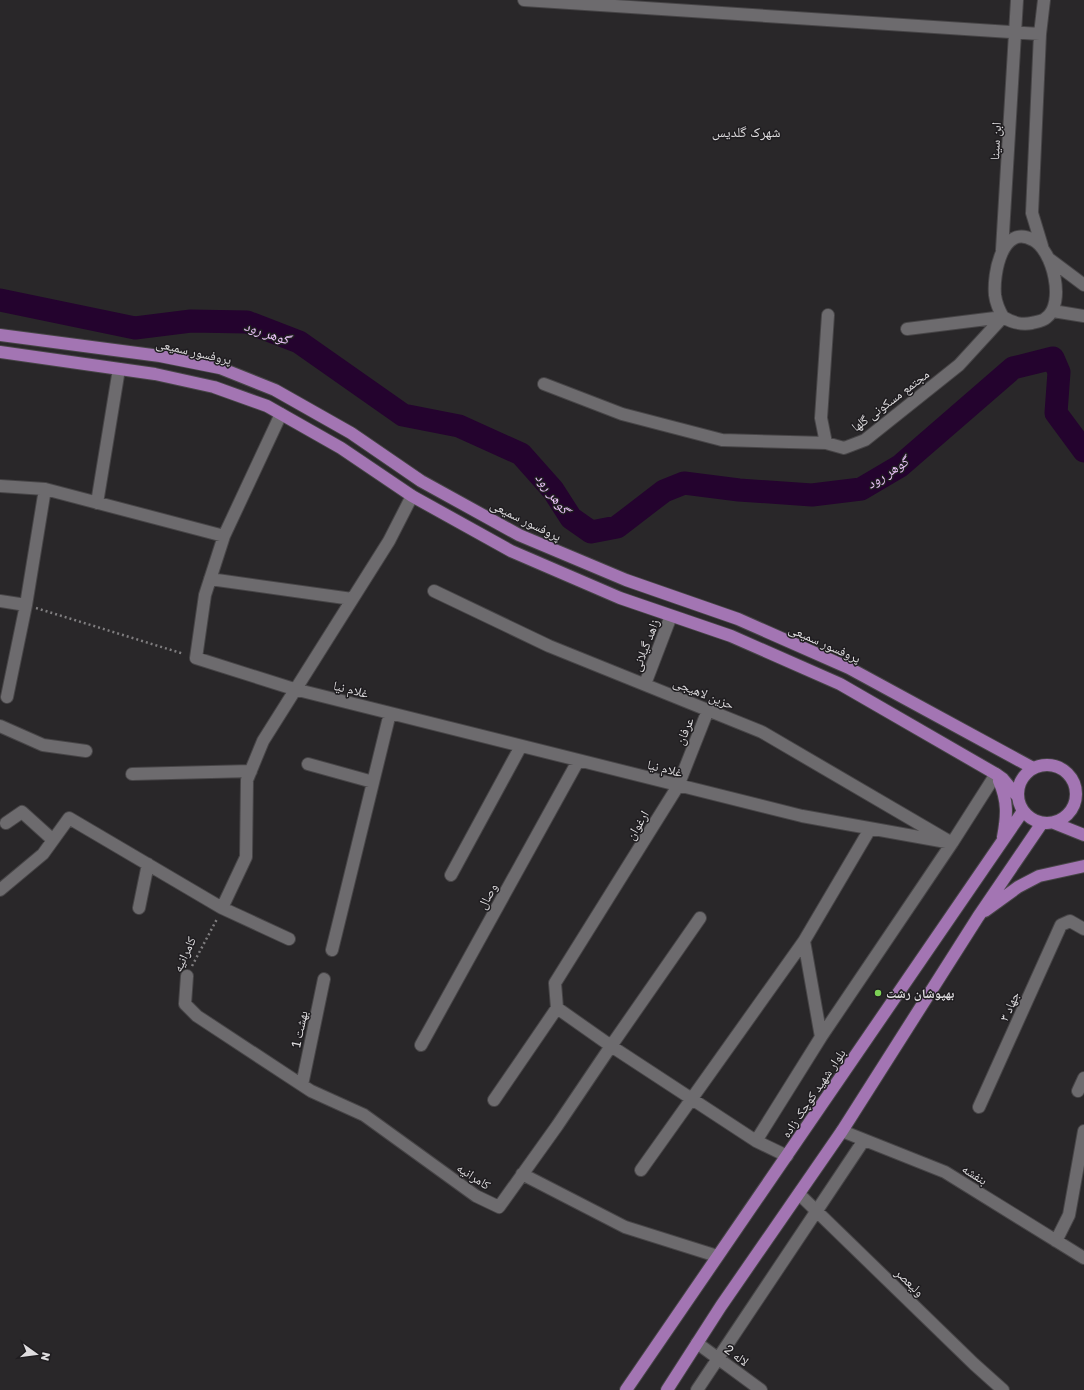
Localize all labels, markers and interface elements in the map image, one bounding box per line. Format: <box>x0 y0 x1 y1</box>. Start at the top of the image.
street label: ابن سینا <box>986 122 1005 160</box>
district label: شهرک گلدیس <box>712 123 780 141</box>
water label: گوهر رود <box>242 316 295 349</box>
street label: پروفسور سمیعی <box>154 335 234 369</box>
street label: مجتمع مسکونی گلها <box>848 366 933 436</box>
water label: گوهر رود <box>863 450 914 492</box>
water label: گوهر رود <box>532 469 576 520</box>
street label: پروفسور سمیعی <box>487 496 564 545</box>
street label: زاهد گیلانی <box>628 617 663 674</box>
street label: پروفسور سمیعی <box>786 620 864 667</box>
street label: حزین لاهیجی <box>671 674 737 713</box>
street label: غلام نیا <box>332 677 371 702</box>
street label: عرفان <box>671 715 698 747</box>
street label: غلام نیا <box>646 756 685 781</box>
street label: ارغوان <box>622 807 653 843</box>
street label: وصال <box>473 880 501 912</box>
street label: کامرانیه <box>169 933 200 975</box>
place label: بهپوشان رشت <box>886 985 955 1002</box>
marker: بهپوشان رشت <box>873 988 883 998</box>
street label: جهاد ۳ <box>995 989 1023 1023</box>
street label: بهشت 1 <box>287 1009 311 1049</box>
street label: بلوار شهید کوچک زاده <box>777 1046 849 1141</box>
street label: کامرانیه <box>454 1159 494 1194</box>
street label: بنفشه <box>959 1160 991 1188</box>
street label: ولیعصر <box>891 1264 928 1300</box>
north arrow <box>16 1334 56 1374</box>
street label: لاله 2 <box>722 1341 752 1369</box>
text: N <box>39 1351 54 1362</box>

